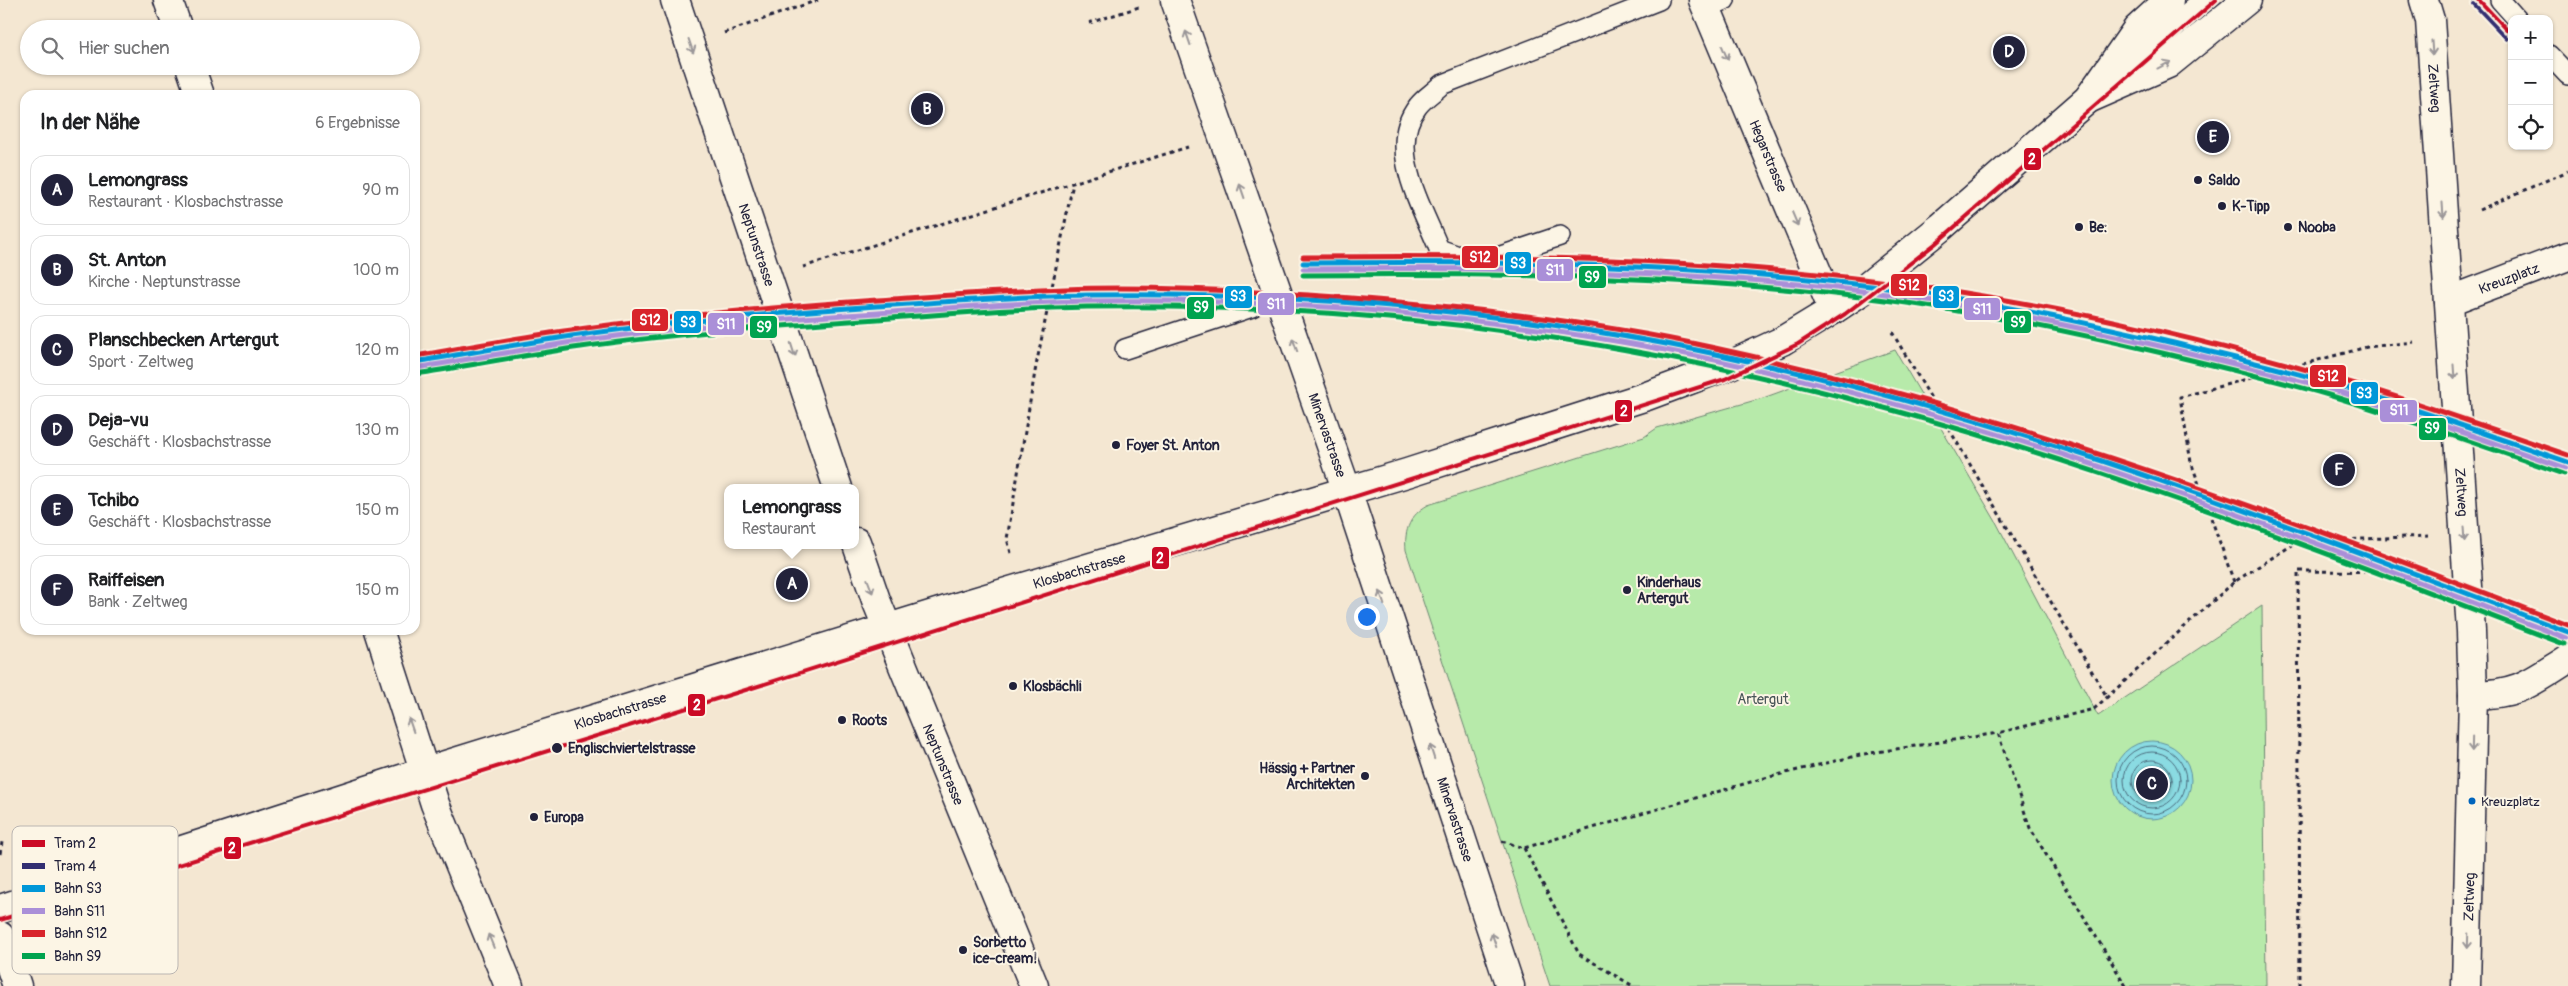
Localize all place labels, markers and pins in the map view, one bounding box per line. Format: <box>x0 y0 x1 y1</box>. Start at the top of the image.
pin: D <box>1993 33 2025 71</box>
pin: B <box>911 90 943 128</box>
pin: E <box>2197 118 2229 156</box>
place label: Saldo <box>2208 172 2241 189</box>
marker: Saldo <box>2192 174 2204 186</box>
place label: K-Tipp <box>2232 198 2270 215</box>
marker: K-Tipp <box>2216 200 2228 212</box>
place label: Be: <box>2089 219 2108 236</box>
place label: Nooba <box>2298 219 2336 236</box>
marker: Be: <box>2073 221 2085 233</box>
marker: Nooba <box>2282 221 2294 233</box>
place label: Foyer St. Anton <box>1126 437 1220 454</box>
marker: Foyer St. Anton <box>1110 439 1122 451</box>
pin: F <box>2323 451 2355 489</box>
pin: A <box>776 565 808 603</box>
place label: Kinderhaus Artergut <box>1637 574 1701 607</box>
marker: Kinderhaus Artergut <box>1621 584 1633 596</box>
place label: Klosbächli <box>1023 678 1082 695</box>
marker: Klosbächli <box>1007 680 1019 692</box>
place label: Roots <box>852 712 888 729</box>
marker: Roots <box>836 714 848 726</box>
place label: Englischviertelstrasse <box>568 740 696 757</box>
marker: Englischviertelstrasse <box>550 741 564 755</box>
place label: Hässig + Partner Architekten <box>1259 760 1356 793</box>
pin: C <box>2136 765 2168 803</box>
marker: Hässig + Partner Architekten <box>1359 770 1371 782</box>
place label: Kreuzplatz <box>2481 794 2540 810</box>
marker: Kreuzplatz <box>2467 796 2477 806</box>
place label: Europa <box>544 809 584 826</box>
marker: Europa <box>528 811 540 823</box>
place label: Sorbetto ice-cream! <box>973 934 1037 967</box>
marker: Sorbetto ice-cream! <box>957 944 969 956</box>

